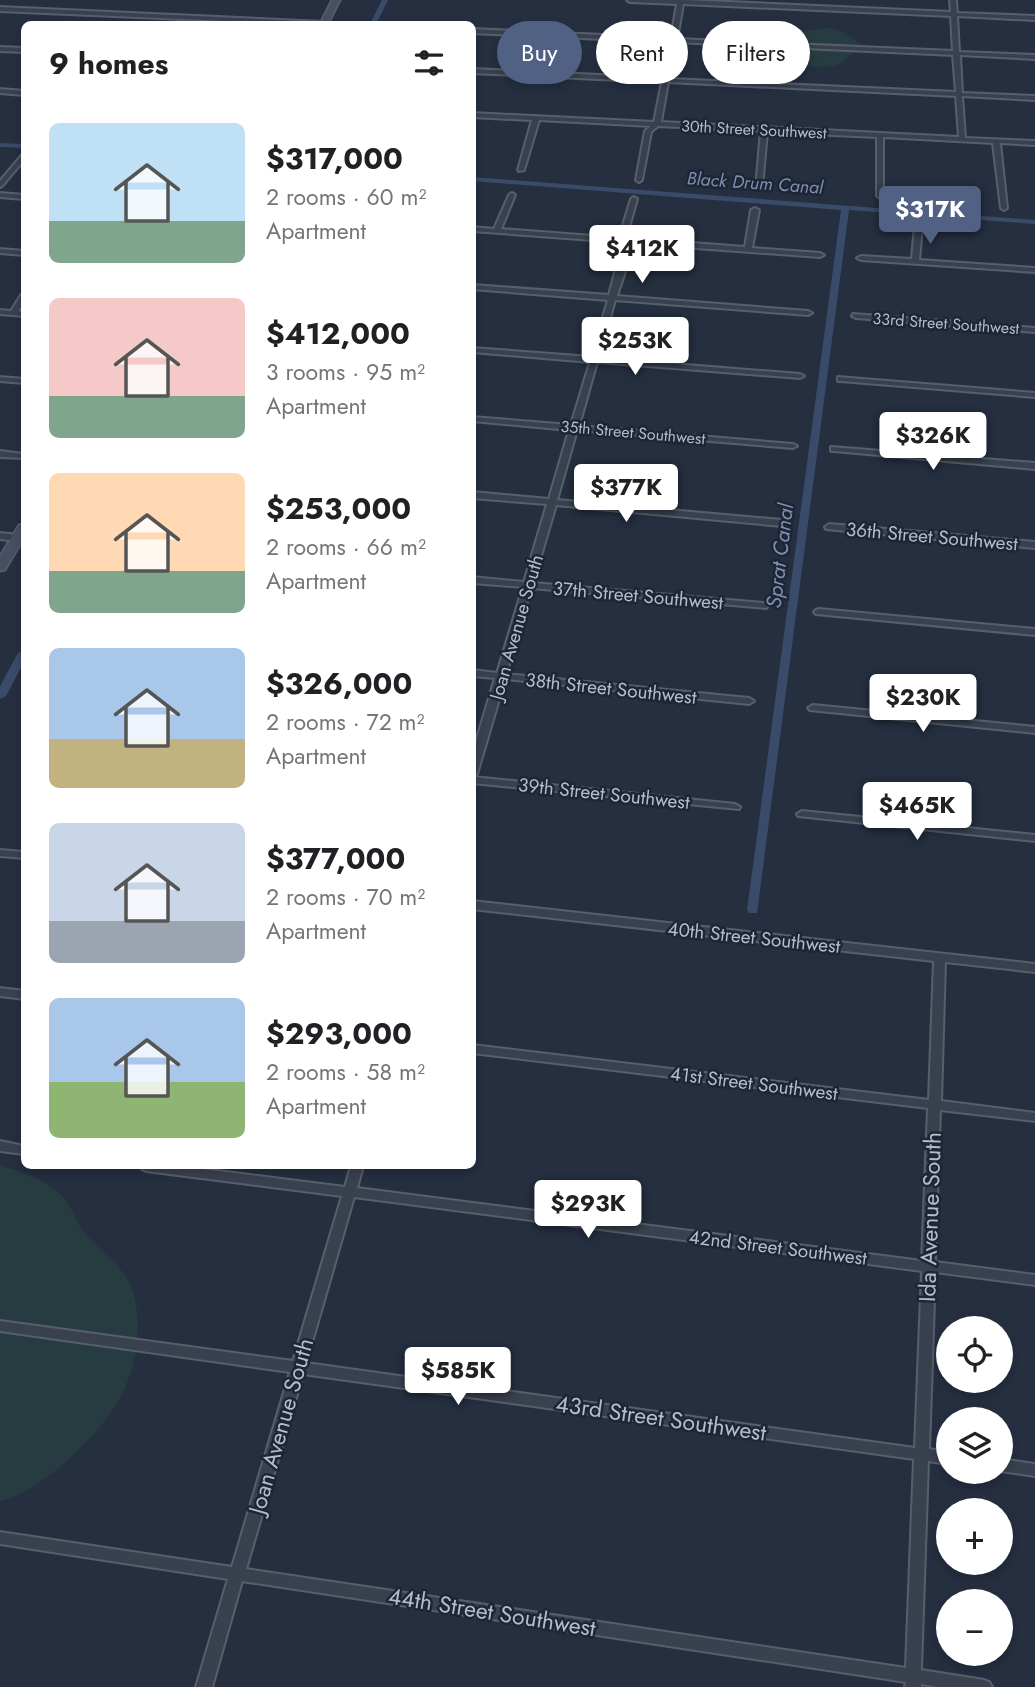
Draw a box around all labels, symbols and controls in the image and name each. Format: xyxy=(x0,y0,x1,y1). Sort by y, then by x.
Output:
chip: Buy xyxy=(497,21,582,84)
chip: Rent xyxy=(596,21,688,84)
chip: Filters xyxy=(702,21,810,84)
text: 9 homes xyxy=(49,42,168,85)
icon: filters xyxy=(410,44,448,82)
street label: 30th Street Southwest xyxy=(681,114,827,145)
text: $317,000 xyxy=(266,137,403,180)
icon: home xyxy=(105,151,189,235)
water label: Black Drum Canal xyxy=(686,165,825,201)
text: 2 rooms · 60 m² xyxy=(266,180,426,214)
pin: $317K xyxy=(881,187,979,246)
text: $317K xyxy=(895,192,965,226)
text: Apartment xyxy=(266,214,366,248)
pin: $412K xyxy=(593,226,691,285)
text: $412K xyxy=(605,231,679,265)
street label: 33rd Street Southwest xyxy=(872,307,1020,340)
text: $412,000 xyxy=(266,312,410,355)
pin: $253K xyxy=(586,318,684,377)
text: $253K xyxy=(598,323,672,357)
icon: home xyxy=(105,326,189,410)
text: 3 rooms · 95 m² xyxy=(266,355,425,389)
text: Apartment xyxy=(266,389,366,423)
pin: $326K xyxy=(884,412,982,472)
street label: 35th Street Southwest xyxy=(560,415,706,450)
text: $326K xyxy=(895,418,971,452)
pin: $377K xyxy=(577,464,675,524)
text: $377K xyxy=(590,470,662,504)
text: $253,000 xyxy=(266,487,411,530)
icon: home xyxy=(105,501,189,585)
water label: Sprat Canal xyxy=(759,501,801,610)
street label: 36th Street Southwest xyxy=(845,516,1019,557)
text: 2 rooms · 66 m² xyxy=(266,530,426,564)
street label: Joan Avenue South xyxy=(482,551,550,706)
text: Apartment xyxy=(266,564,366,598)
street label: 37th Street Southwest xyxy=(552,575,725,616)
text: $326,000 xyxy=(266,662,412,705)
street label: 38th Street Southwest xyxy=(524,666,698,711)
pin: $230K xyxy=(874,674,972,734)
icon: home xyxy=(105,676,189,760)
text: $230K xyxy=(886,680,960,714)
text: 2 rooms · 72 m² xyxy=(266,705,425,739)
text: Apartment xyxy=(266,739,366,773)
street label: 39th Street Southwest xyxy=(517,771,692,816)
pin: $465K xyxy=(868,782,966,842)
text: $465K xyxy=(879,788,955,822)
text: $377,000 xyxy=(266,837,405,880)
icon: home xyxy=(105,851,189,935)
text: 2 rooms · 70 m² xyxy=(266,880,425,914)
text: Apartment xyxy=(266,914,366,948)
street label: 40th Street Southwest xyxy=(666,915,842,960)
text: $293,000 xyxy=(266,1012,412,1055)
icon: home xyxy=(105,1026,189,1110)
text: 2 rooms · 58 m² xyxy=(266,1055,425,1089)
street label: 41st Street Southwest xyxy=(669,1060,840,1107)
text: Apartment xyxy=(266,1089,366,1123)
street label: Ida Avenue South xyxy=(910,1131,950,1303)
pin: $293K xyxy=(539,1180,637,1240)
text: $293K xyxy=(550,1186,626,1220)
street label: 42nd Street Southwest xyxy=(687,1223,869,1272)
map controls xyxy=(936,1316,1013,1666)
button: locate xyxy=(936,1316,1013,1393)
street label: Joan Avenue South xyxy=(239,1334,322,1521)
pin: $585K xyxy=(409,1348,507,1407)
text: $585K xyxy=(421,1353,495,1387)
street label: 43rd Street Southwest xyxy=(554,1386,769,1450)
button: layers xyxy=(936,1407,1013,1484)
button: + xyxy=(936,1498,1013,1575)
street label: 44th Street Southwest xyxy=(386,1579,599,1645)
button: − xyxy=(936,1589,1013,1666)

